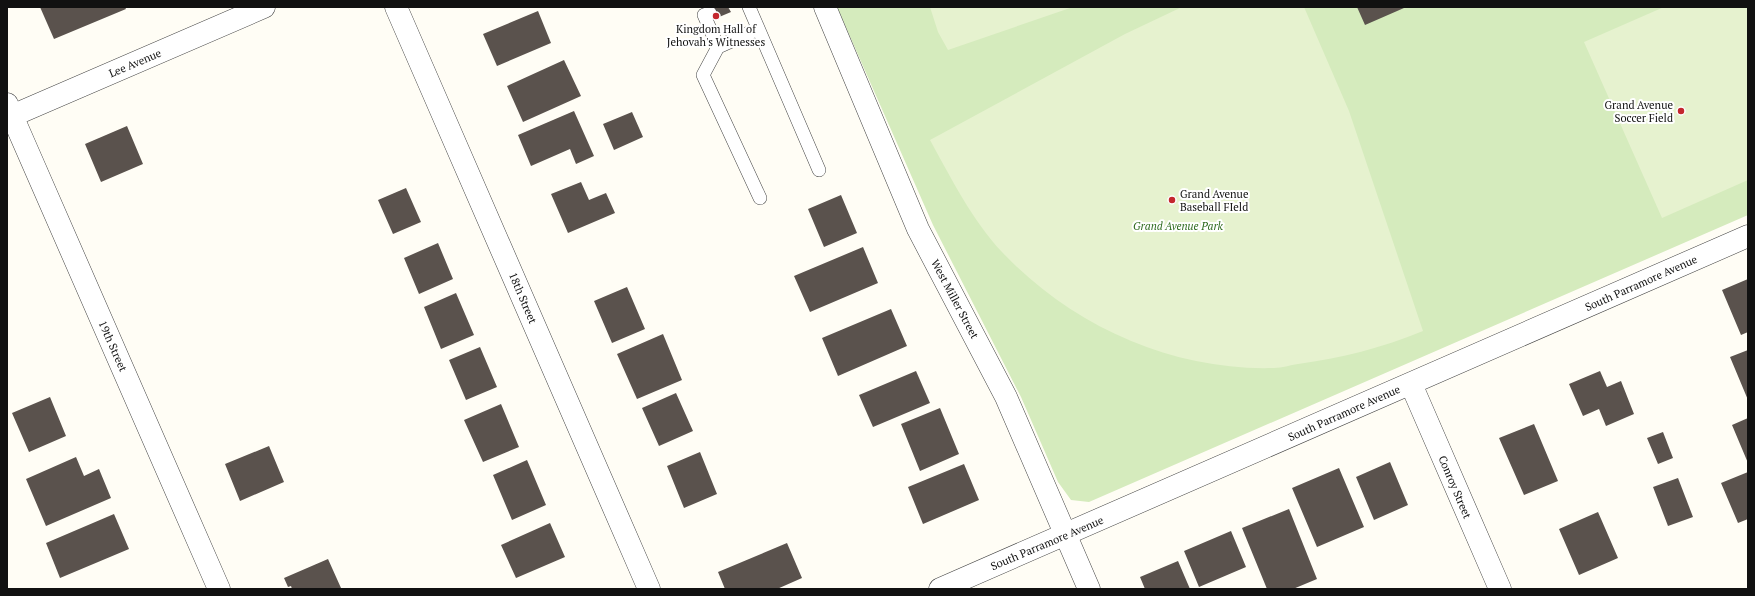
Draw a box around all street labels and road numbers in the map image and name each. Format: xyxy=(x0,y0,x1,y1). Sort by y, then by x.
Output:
street label: Lee Avenue xyxy=(107,46,164,80)
street label: South Parramore Avenue xyxy=(1583,252,1700,314)
street label: West Miller Street xyxy=(928,257,982,341)
street label: 18th Street xyxy=(506,270,540,326)
street label: 19th Street xyxy=(96,318,130,374)
street label: South Parramore Avenue xyxy=(1286,382,1403,444)
street label: Conroy Street xyxy=(1435,453,1475,521)
street label: South Parramore Avenue xyxy=(988,513,1106,573)

